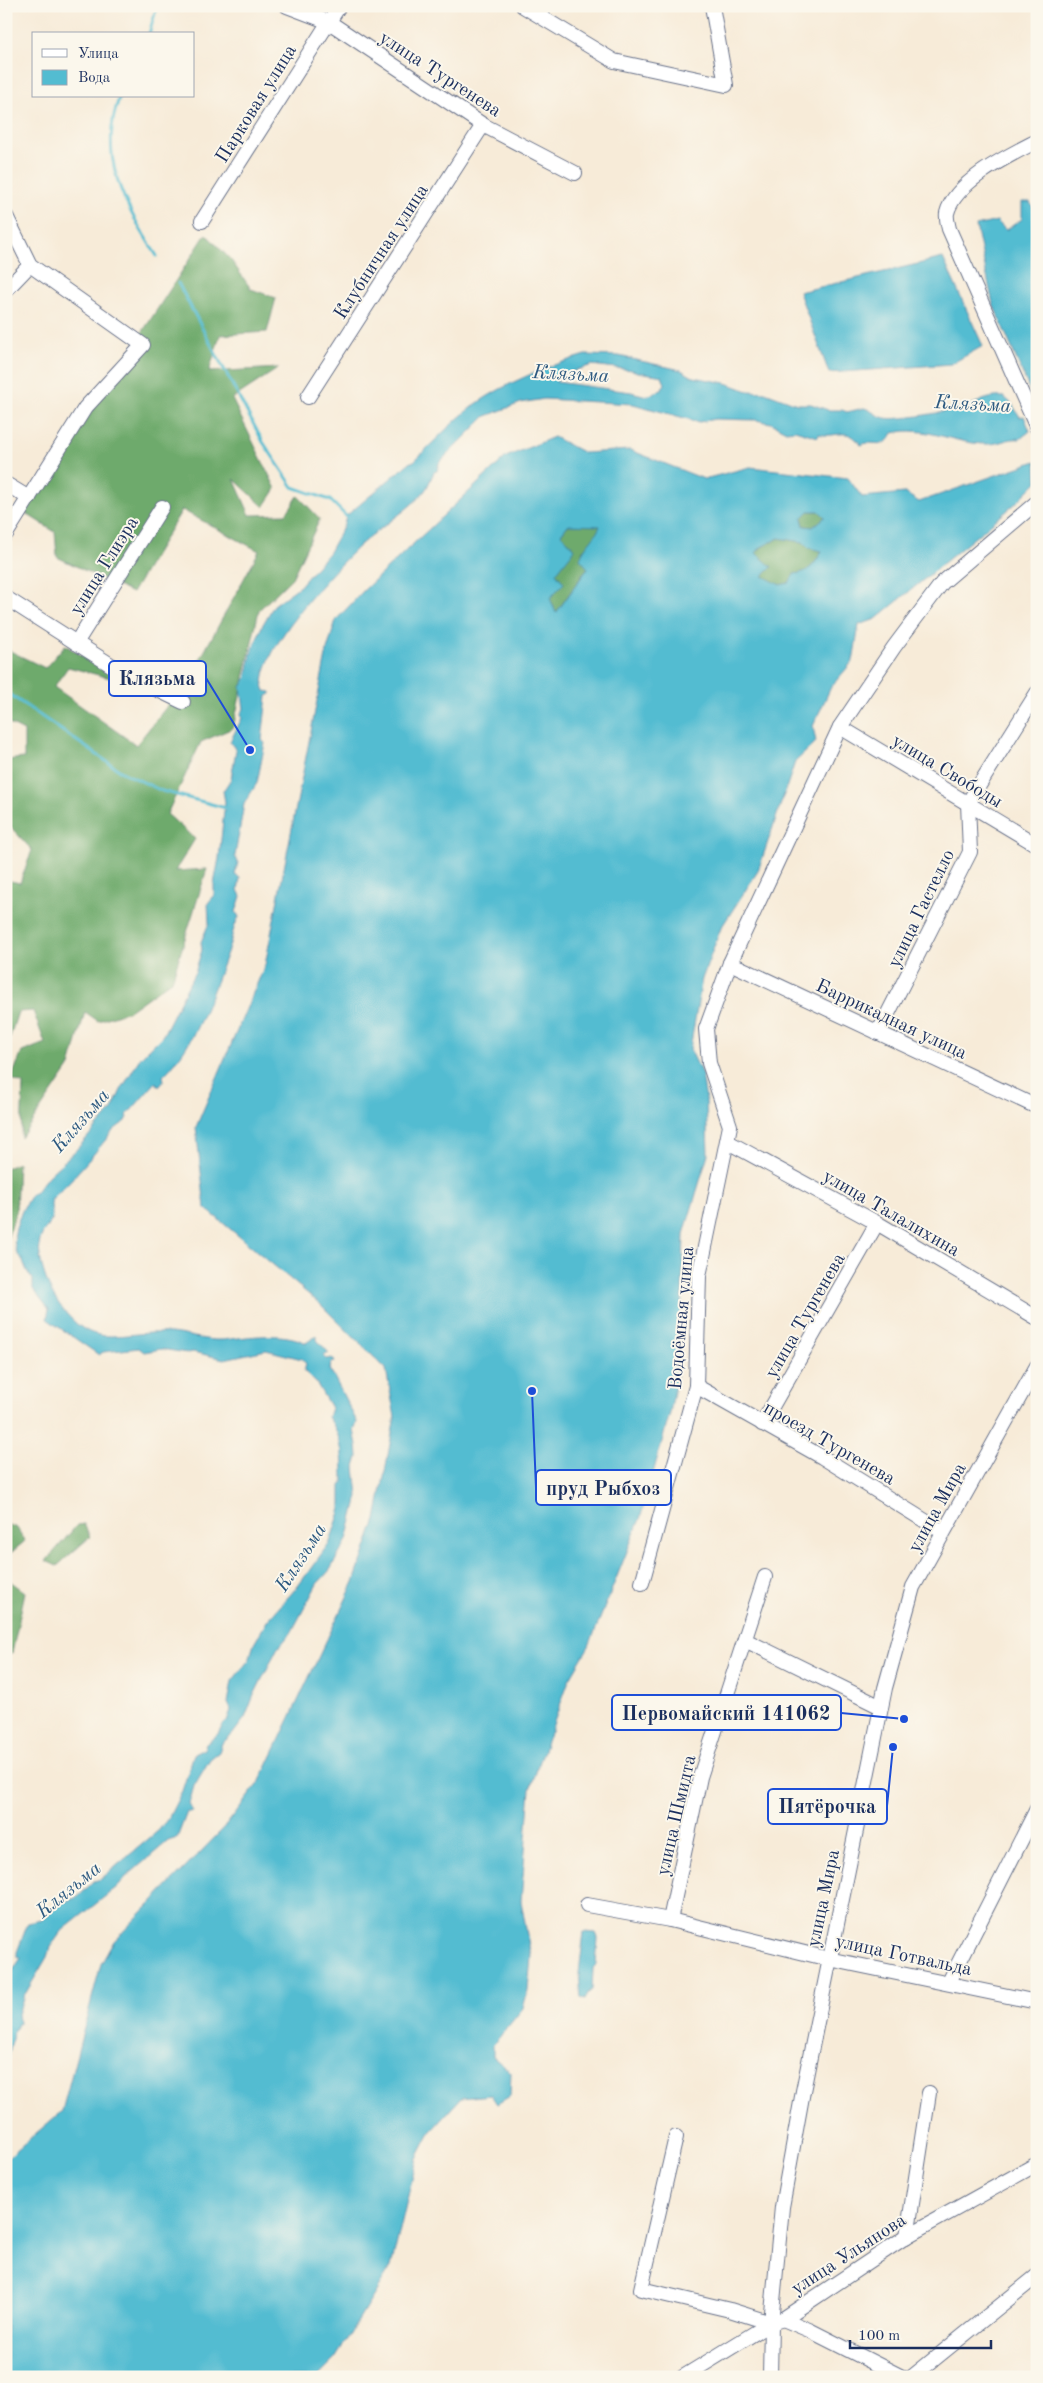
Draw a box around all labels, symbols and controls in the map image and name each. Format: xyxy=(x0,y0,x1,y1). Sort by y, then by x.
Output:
street label: улица Тургенева xyxy=(375,29,504,122)
legend xyxy=(32,32,195,98)
street label: Парковая улица xyxy=(213,41,301,167)
text: Улица xyxy=(78,47,119,62)
text: Вода xyxy=(78,71,111,86)
street label: Клубничная улица xyxy=(331,181,433,323)
water label: Клязьма xyxy=(531,363,610,387)
water label: Клязьма xyxy=(933,393,1012,417)
street label: улица Глиэра xyxy=(67,513,143,619)
callout: Клязьма xyxy=(109,661,206,696)
text: Клязьма xyxy=(118,670,196,690)
street label: улица Свободы xyxy=(888,732,1005,813)
street label: улица Гастелло xyxy=(885,847,959,971)
street label: Баррикадная улица xyxy=(812,977,970,1064)
water label: Клязьма xyxy=(48,1086,114,1158)
street label: улица Талалихина xyxy=(819,1167,963,1261)
street label: Водоёмная улица xyxy=(667,1245,698,1391)
street label: улица Тургенева xyxy=(763,1250,850,1382)
street label: проезд Тургенева xyxy=(760,1399,898,1490)
street label: улица Мира xyxy=(906,1460,971,1556)
callout: пруд Рыбхоз xyxy=(536,1470,671,1505)
text: пруд Рыбхоз xyxy=(546,1480,660,1500)
water label: Клязьма xyxy=(272,1520,331,1597)
callout: Первомайский 141062 xyxy=(612,1695,841,1730)
text: Первомайский 141062 xyxy=(621,1705,831,1725)
street label: улица Шмидта xyxy=(654,1753,701,1878)
callout: Пятёрочка xyxy=(768,1789,887,1824)
text: Пятёрочка xyxy=(778,1798,876,1818)
street label: улица Мира xyxy=(805,1847,844,1949)
water label: Клязьма xyxy=(32,1858,106,1923)
street label: улица Готвальда xyxy=(834,1933,974,1980)
street label: улица Ульянова xyxy=(789,2211,911,2299)
scale bar xyxy=(850,2318,992,2350)
text: 100 m xyxy=(858,2329,900,2344)

